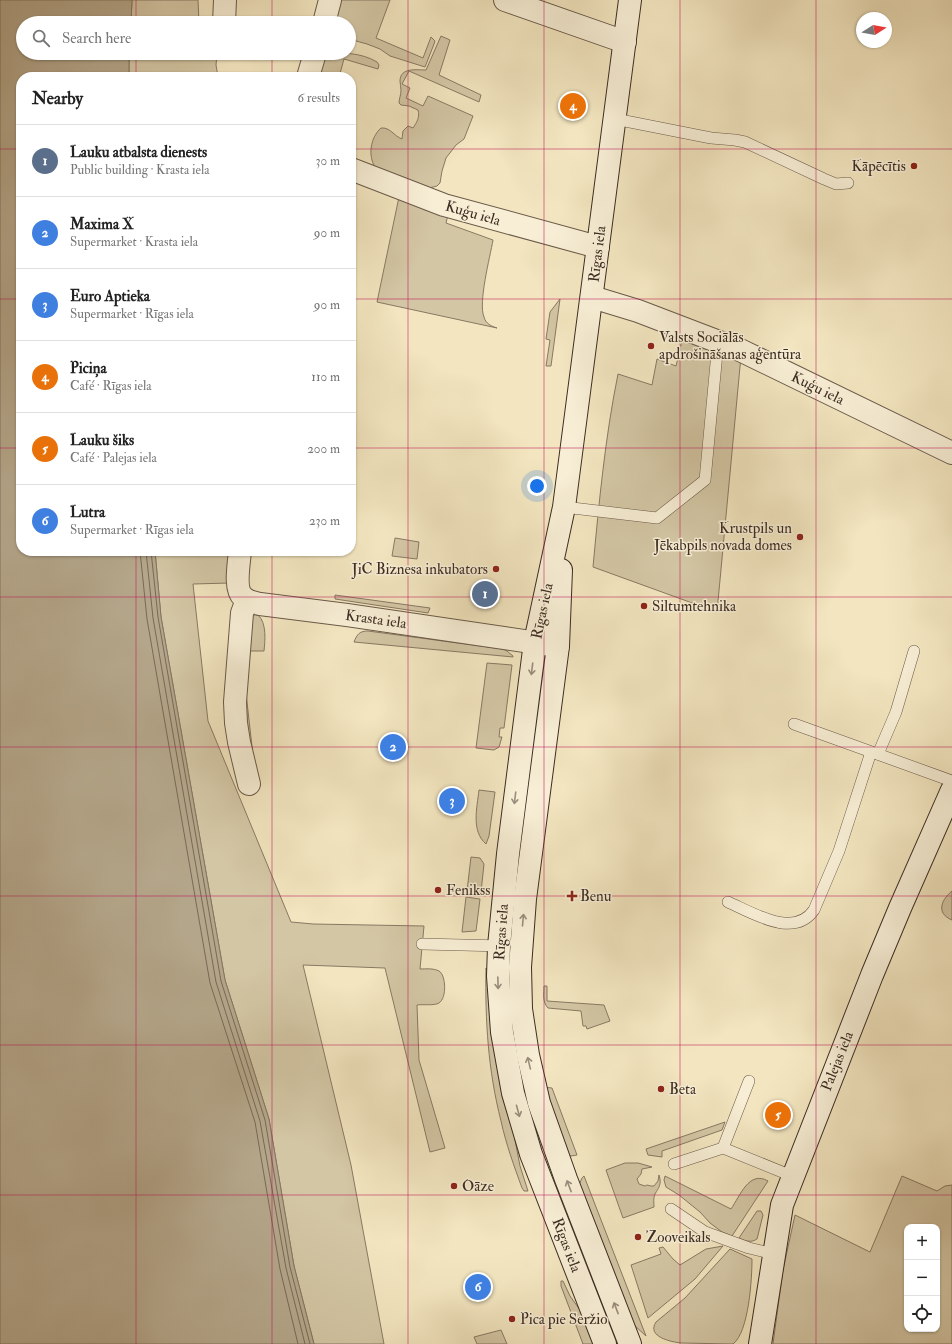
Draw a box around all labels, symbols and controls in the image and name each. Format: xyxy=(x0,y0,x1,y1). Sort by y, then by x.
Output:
north arrow xyxy=(856,12,892,48)
search box xyxy=(16,16,356,60)
icon: search xyxy=(30,27,52,49)
text: Search here xyxy=(62,29,131,48)
text: Nearby xyxy=(32,88,83,109)
text: 6 results xyxy=(297,90,340,106)
pin: 4 xyxy=(560,91,586,121)
text: Lauku atbalsta dienests xyxy=(70,143,207,162)
text: 1 xyxy=(43,153,47,169)
text: 30 m xyxy=(316,153,340,169)
place label: Kāpēcītis xyxy=(852,157,906,177)
marker: Kāpēcītis xyxy=(909,161,919,171)
text: Public building · Krasta iela xyxy=(70,162,210,178)
street label: Kuģu iela xyxy=(443,197,503,231)
text: Maxima X xyxy=(70,215,134,234)
street label: Rīgas iela xyxy=(585,224,610,283)
text: 2 xyxy=(42,225,48,241)
text: 90 m xyxy=(314,225,340,241)
text: Supermarket · Krasta iela xyxy=(70,234,198,250)
text: Euro Aptieka xyxy=(70,287,150,306)
text: 3 xyxy=(43,297,48,313)
text: 90 m xyxy=(314,297,340,313)
text: Supermarket · Rīgas iela xyxy=(70,306,194,322)
place label: Valsts Sociālās apdrošināšanas aģentūra xyxy=(659,328,802,365)
marker: Valsts Sociālās apdrošināšanas aģentūra xyxy=(646,341,656,351)
text: Piciņa xyxy=(70,359,107,378)
street label: Kuģu iela xyxy=(788,367,848,410)
text: 4 xyxy=(41,369,49,385)
text: 110 m xyxy=(311,369,340,385)
text: Café · Rīgas iela xyxy=(70,378,152,394)
text: Lauku šiks xyxy=(70,431,134,450)
text: 5 xyxy=(42,441,48,457)
text: 200 m xyxy=(307,441,340,457)
text: Café · Palejas iela xyxy=(70,450,157,466)
your location xyxy=(527,476,547,496)
text: Lutra xyxy=(70,503,105,522)
text: 6 xyxy=(42,513,48,529)
text: 230 m xyxy=(309,513,340,529)
place label: Krustpils un Jēkabpils novada domes xyxy=(653,519,792,556)
text: Supermarket · Rīgas iela xyxy=(70,522,194,538)
marker: Krustpils un Jēkabpils novada domes xyxy=(795,532,805,542)
place label: JiC Biznesa inkubators xyxy=(351,560,488,580)
marker: JiC Biznesa inkubators xyxy=(491,564,501,574)
pin: 1 xyxy=(472,579,498,609)
street label: Rīgas iela xyxy=(527,581,558,641)
place label: Siltumtehnika xyxy=(652,597,737,616)
marker: Siltumtehnika xyxy=(639,601,649,611)
street label: Krasta iela xyxy=(344,606,409,633)
one-way arrow xyxy=(528,662,536,675)
pin: 2 xyxy=(380,732,406,762)
pin: 3 xyxy=(439,786,465,816)
one-way arrow xyxy=(511,791,519,804)
place label: Fenikss xyxy=(446,881,490,900)
marker: Fenikss xyxy=(433,885,443,895)
place label: Benu xyxy=(580,887,612,906)
marker: Benu xyxy=(567,891,577,901)
street label: Rīgas iela xyxy=(490,902,513,961)
one-way arrow xyxy=(520,914,527,927)
one-way arrow xyxy=(495,976,502,989)
street label: Palejas iela xyxy=(817,1028,858,1094)
one-way arrow xyxy=(525,1057,533,1070)
place label: Beta xyxy=(669,1080,697,1099)
marker: Beta xyxy=(656,1084,666,1094)
pin: 5 xyxy=(765,1100,791,1130)
one-way arrow xyxy=(515,1104,522,1117)
place label: Oāze xyxy=(462,1177,494,1196)
marker: Oāze xyxy=(449,1181,459,1191)
one-way arrow xyxy=(565,1181,573,1193)
street label: Rīgas iela xyxy=(547,1215,586,1276)
map controls xyxy=(904,1224,940,1332)
button: + xyxy=(904,1224,940,1260)
place label: Zooveikals xyxy=(646,1228,710,1247)
marker: Zooveikals xyxy=(633,1232,643,1242)
button: − xyxy=(904,1260,940,1296)
pin: 6 xyxy=(465,1272,491,1302)
button: locate xyxy=(904,1296,940,1332)
one-way arrow xyxy=(611,1302,619,1314)
place label: Pica pie Seržio xyxy=(520,1310,607,1330)
marker: Pica pie Seržio xyxy=(507,1314,517,1324)

